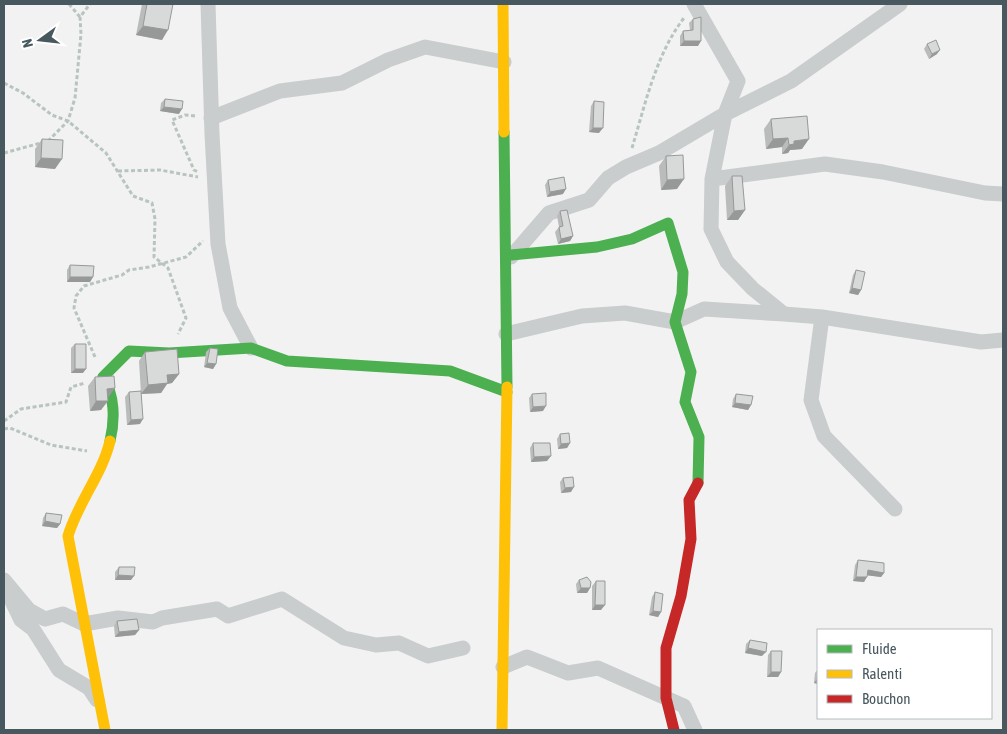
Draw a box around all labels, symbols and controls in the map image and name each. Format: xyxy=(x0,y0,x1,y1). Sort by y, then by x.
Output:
north arrow xyxy=(15,15,65,65)
text: N xyxy=(19,37,36,49)
legend xyxy=(817,629,992,719)
text: Fluide xyxy=(862,640,897,657)
text: Ralenti xyxy=(862,665,902,682)
text: Bouchon xyxy=(862,690,911,707)

